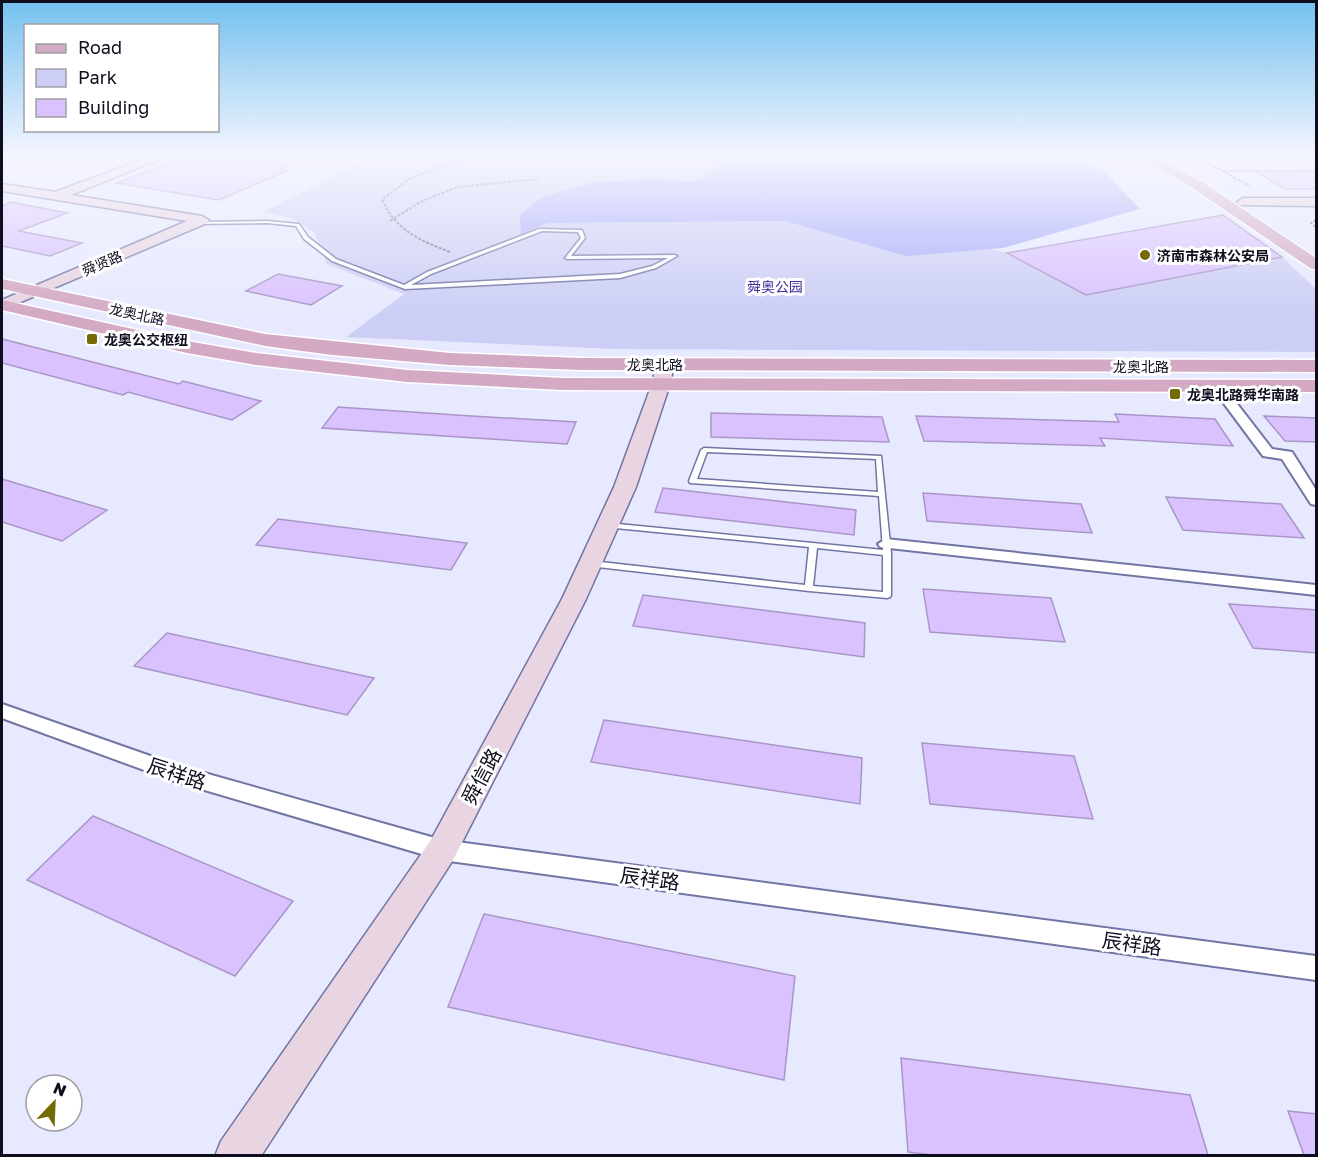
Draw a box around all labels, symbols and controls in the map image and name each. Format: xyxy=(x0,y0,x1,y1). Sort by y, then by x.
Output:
legend xyxy=(24,24,219,132)
text: Road xyxy=(78,36,122,58)
text: Park xyxy=(78,66,117,88)
text: Building xyxy=(78,96,149,118)
street label: 舜贤路 xyxy=(79,247,125,279)
place label: 济南市森林公安局 xyxy=(1157,247,1269,264)
marker: 济南市森林公安局 xyxy=(1138,248,1152,262)
park label: 舜奥公园 xyxy=(747,278,803,295)
street label: 龙奥北路 xyxy=(108,300,166,328)
place label: 龙奥公交枢纽 xyxy=(104,331,188,348)
marker: 龙奥公交枢纽 xyxy=(85,332,99,346)
street label: 龙奥北路 xyxy=(627,356,683,373)
street label: 龙奥北路 xyxy=(1113,358,1169,375)
place label: 龙奥北路舜华南路 xyxy=(1187,386,1299,403)
marker: 龙奥北路舜华南路 xyxy=(1168,387,1182,401)
street label: 舜信路 xyxy=(456,744,506,808)
street label: 辰祥路 xyxy=(145,752,209,794)
street label: 辰祥路 xyxy=(619,862,681,894)
street label: 辰祥路 xyxy=(1101,927,1163,959)
north arrow xyxy=(24,1073,84,1133)
text: N xyxy=(50,1078,69,1101)

